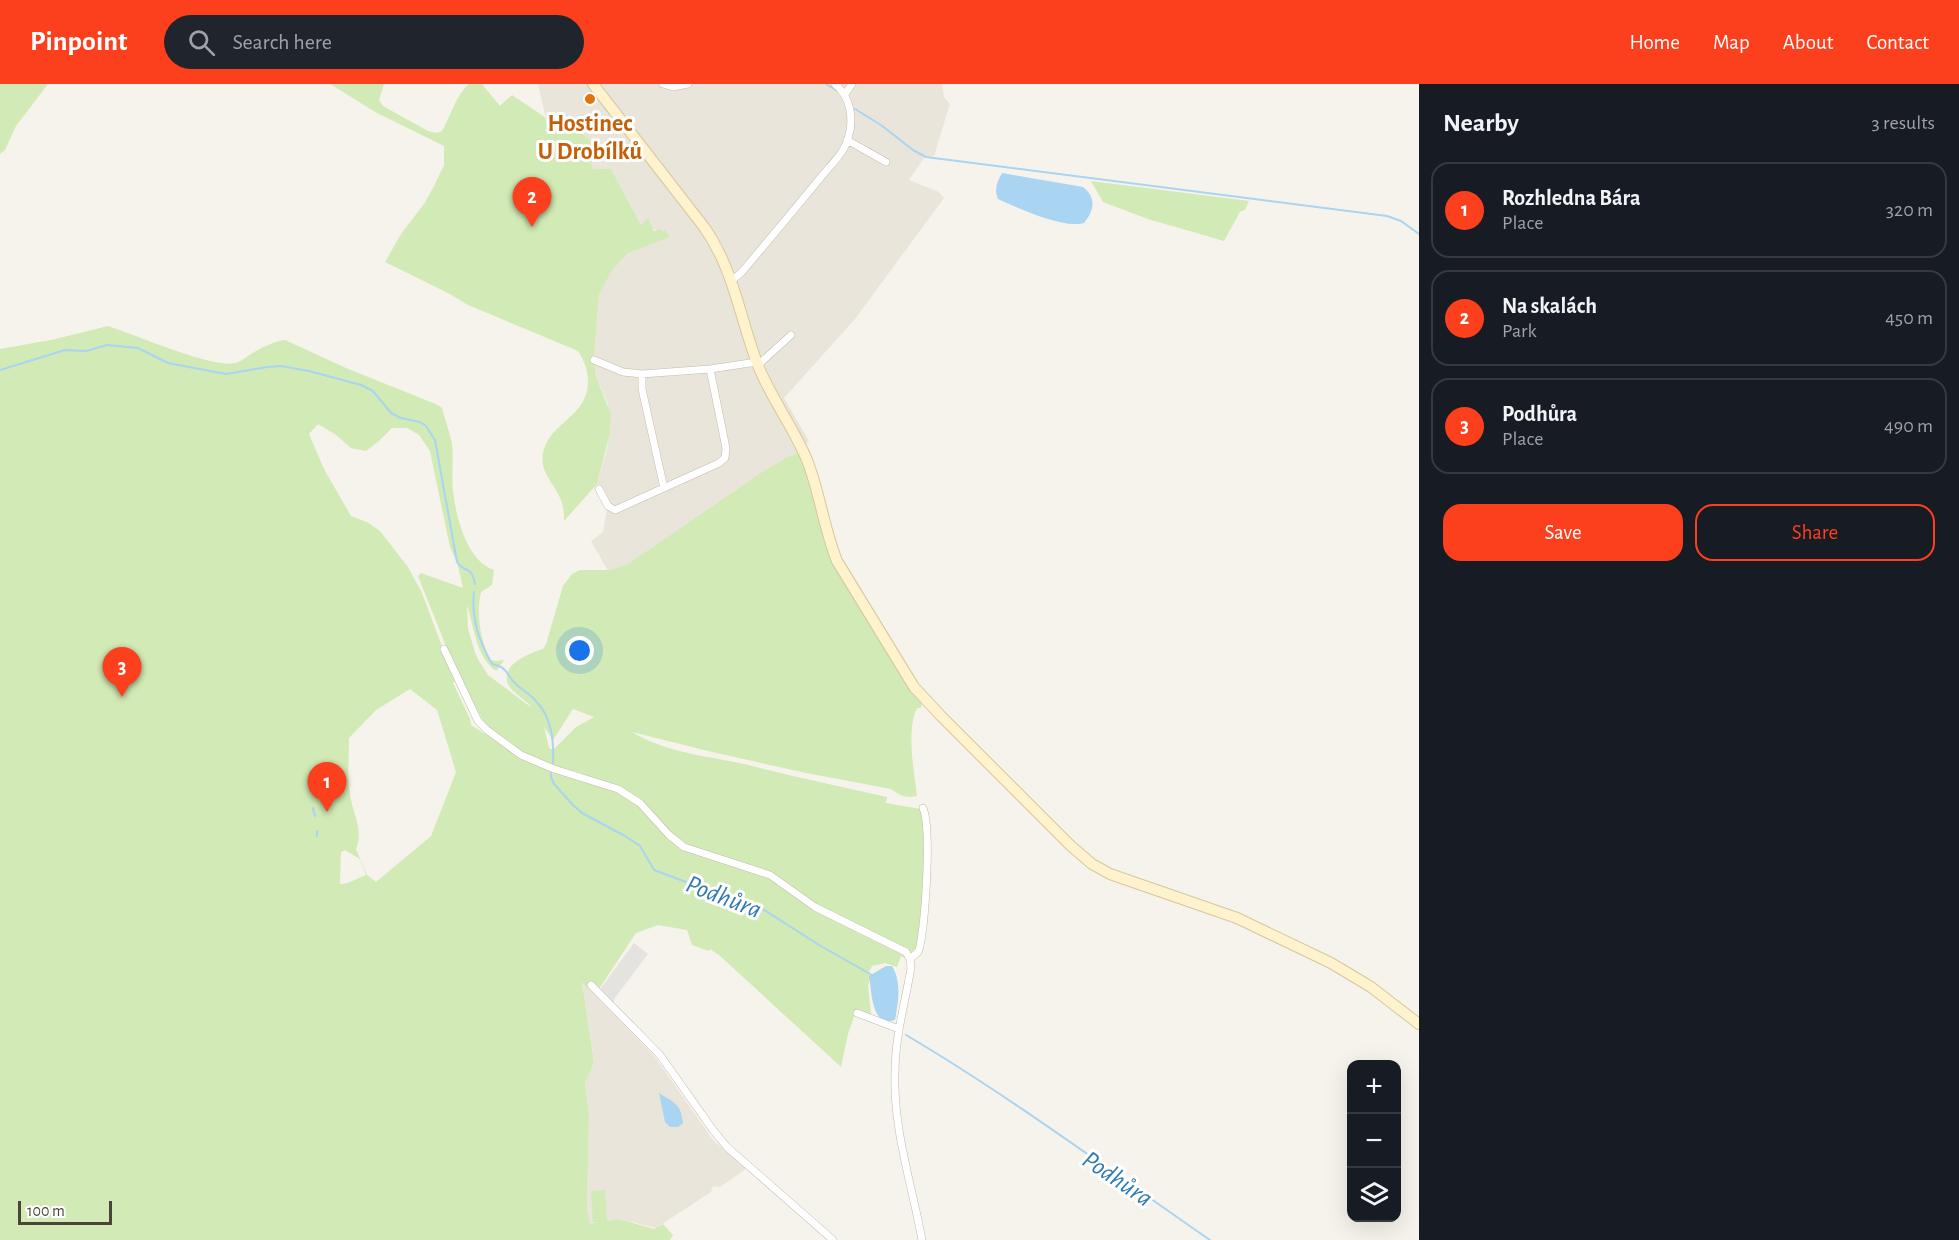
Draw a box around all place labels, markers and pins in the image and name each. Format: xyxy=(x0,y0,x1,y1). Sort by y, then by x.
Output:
marker: Hostinec U Drobílků xyxy=(583,92,597,106)
place label: Hostinec U Drobílků xyxy=(538,112,643,164)
pin: 2 xyxy=(512,178,552,227)
pin: 3 xyxy=(102,648,142,697)
pin: 1 xyxy=(308,762,346,812)

